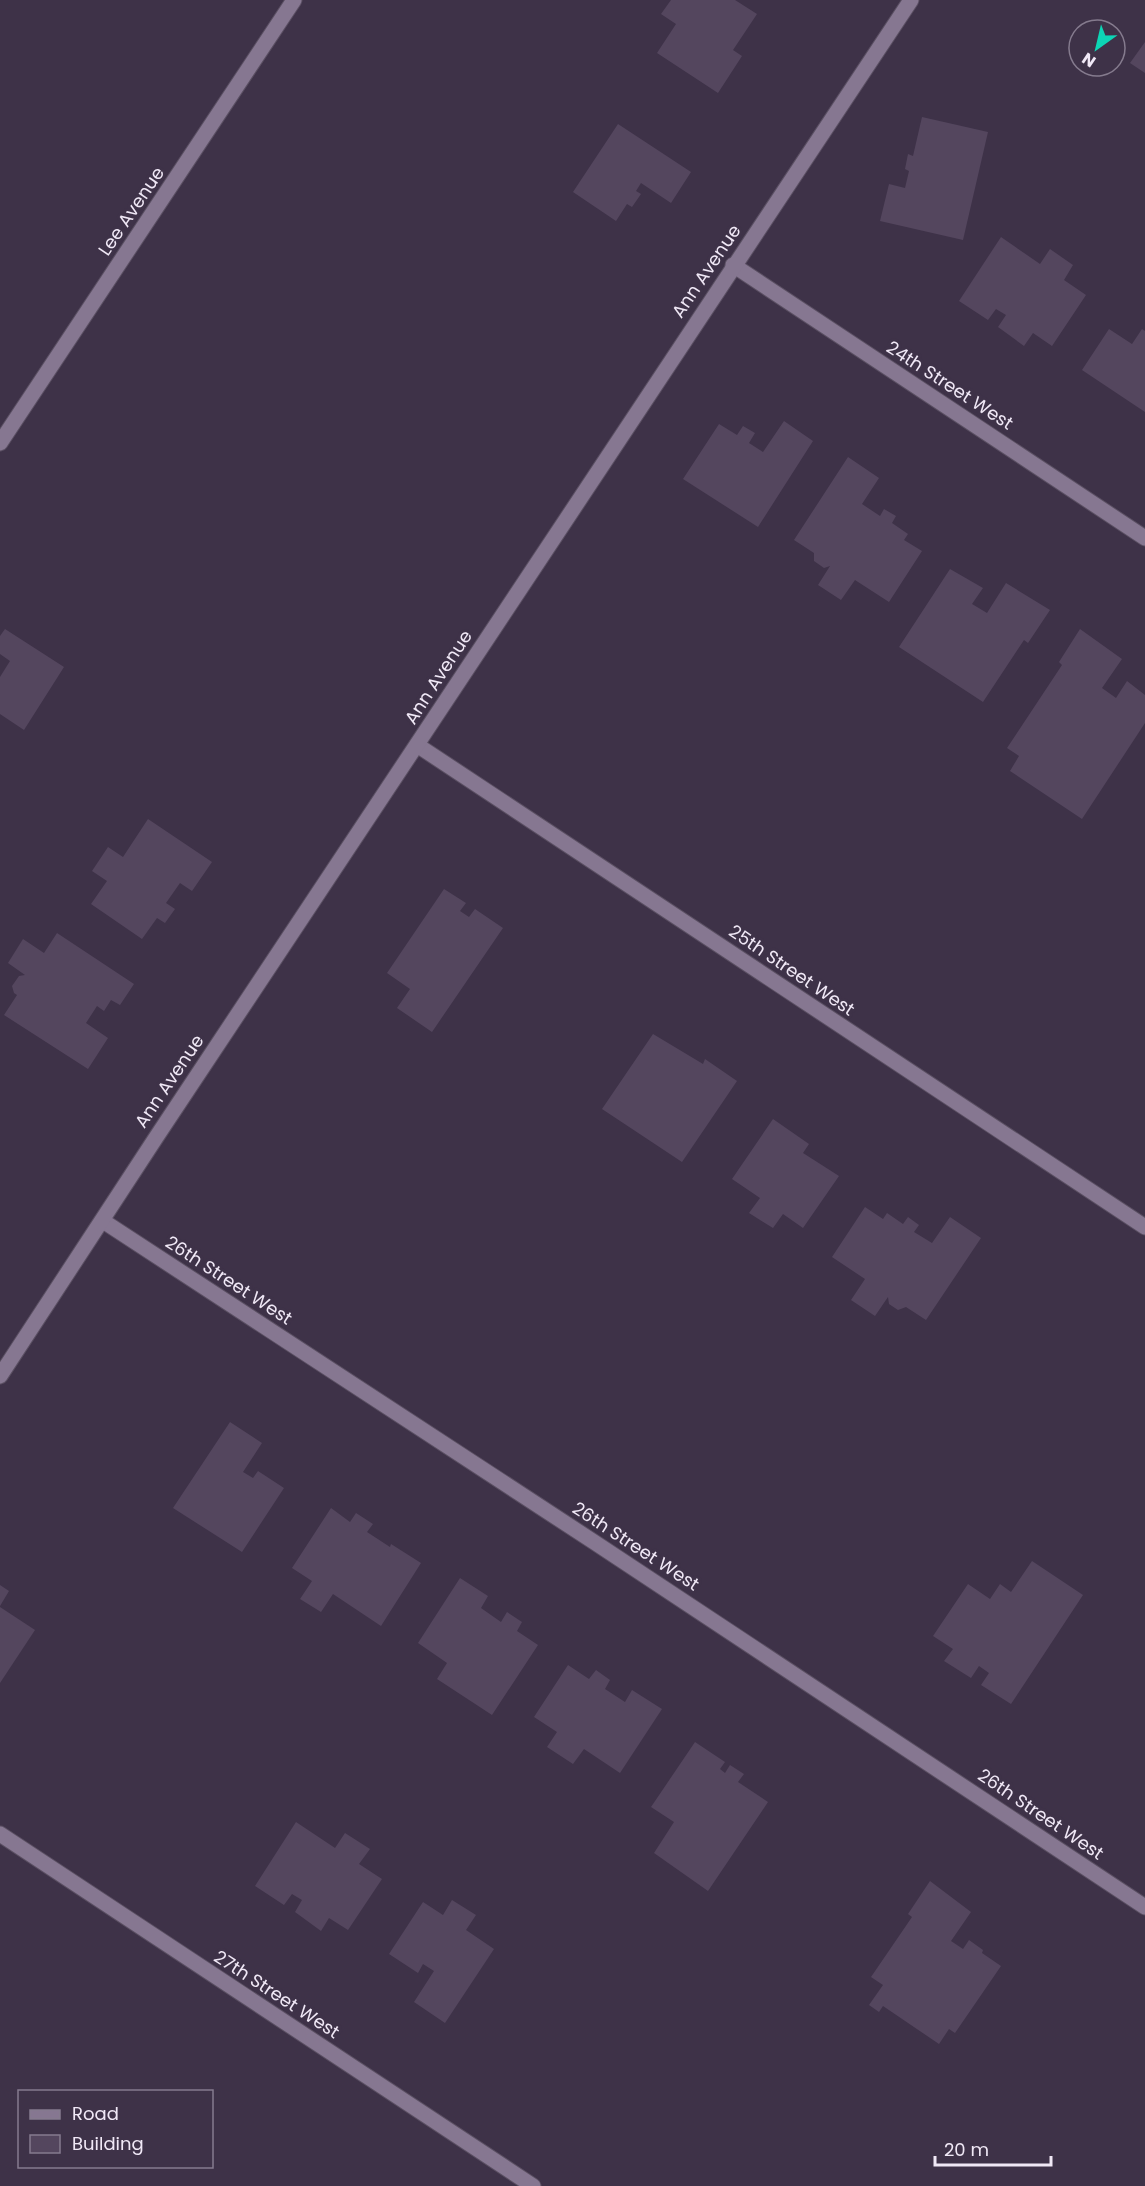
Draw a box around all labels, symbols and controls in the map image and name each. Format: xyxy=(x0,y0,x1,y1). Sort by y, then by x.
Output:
north arrow xyxy=(1067,18,1127,78)
text: N xyxy=(1077,47,1100,73)
street label: Lee Avenue xyxy=(92,162,170,260)
street label: Ann Avenue xyxy=(666,219,746,323)
street label: 24th Street West xyxy=(882,335,1018,435)
street label: Ann Avenue xyxy=(398,625,478,729)
street label: 25th Street West xyxy=(724,919,860,1021)
street label: Ann Avenue xyxy=(129,1029,209,1133)
street label: 26th Street West xyxy=(161,1230,297,1330)
street label: 26th Street West xyxy=(568,1496,704,1596)
street label: 26th Street West xyxy=(973,1763,1109,1865)
street label: 27th Street West xyxy=(209,1944,345,2044)
legend xyxy=(18,2090,213,2168)
text: Road xyxy=(72,2101,119,2126)
scale bar xyxy=(935,2129,1050,2167)
text: Building xyxy=(72,2131,144,2156)
text: 20 m xyxy=(944,2137,989,2162)

